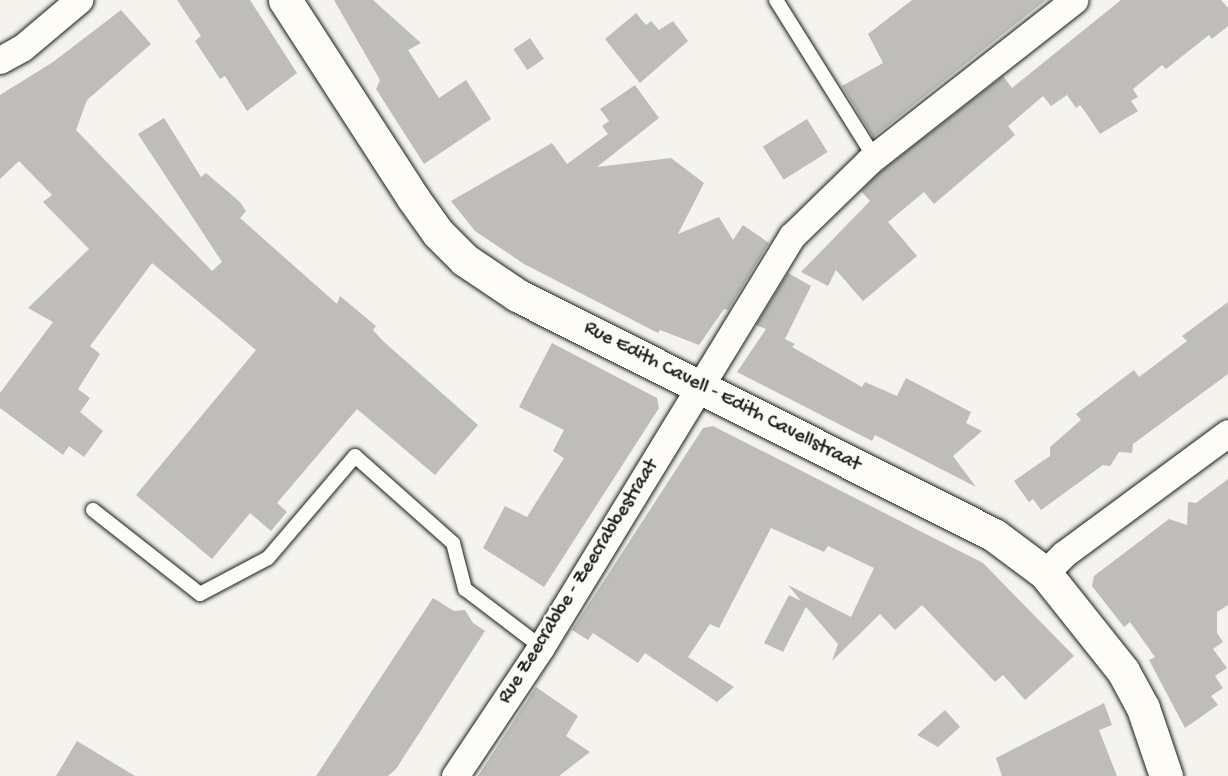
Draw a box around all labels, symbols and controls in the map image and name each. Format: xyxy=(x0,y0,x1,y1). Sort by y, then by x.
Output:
street label: Rue Edith Cavell - Edith Cavellstraat xyxy=(579,316,865,478)
street label: Rue Zeecrabbe - Zeecrabbestraat xyxy=(494,455,664,709)

